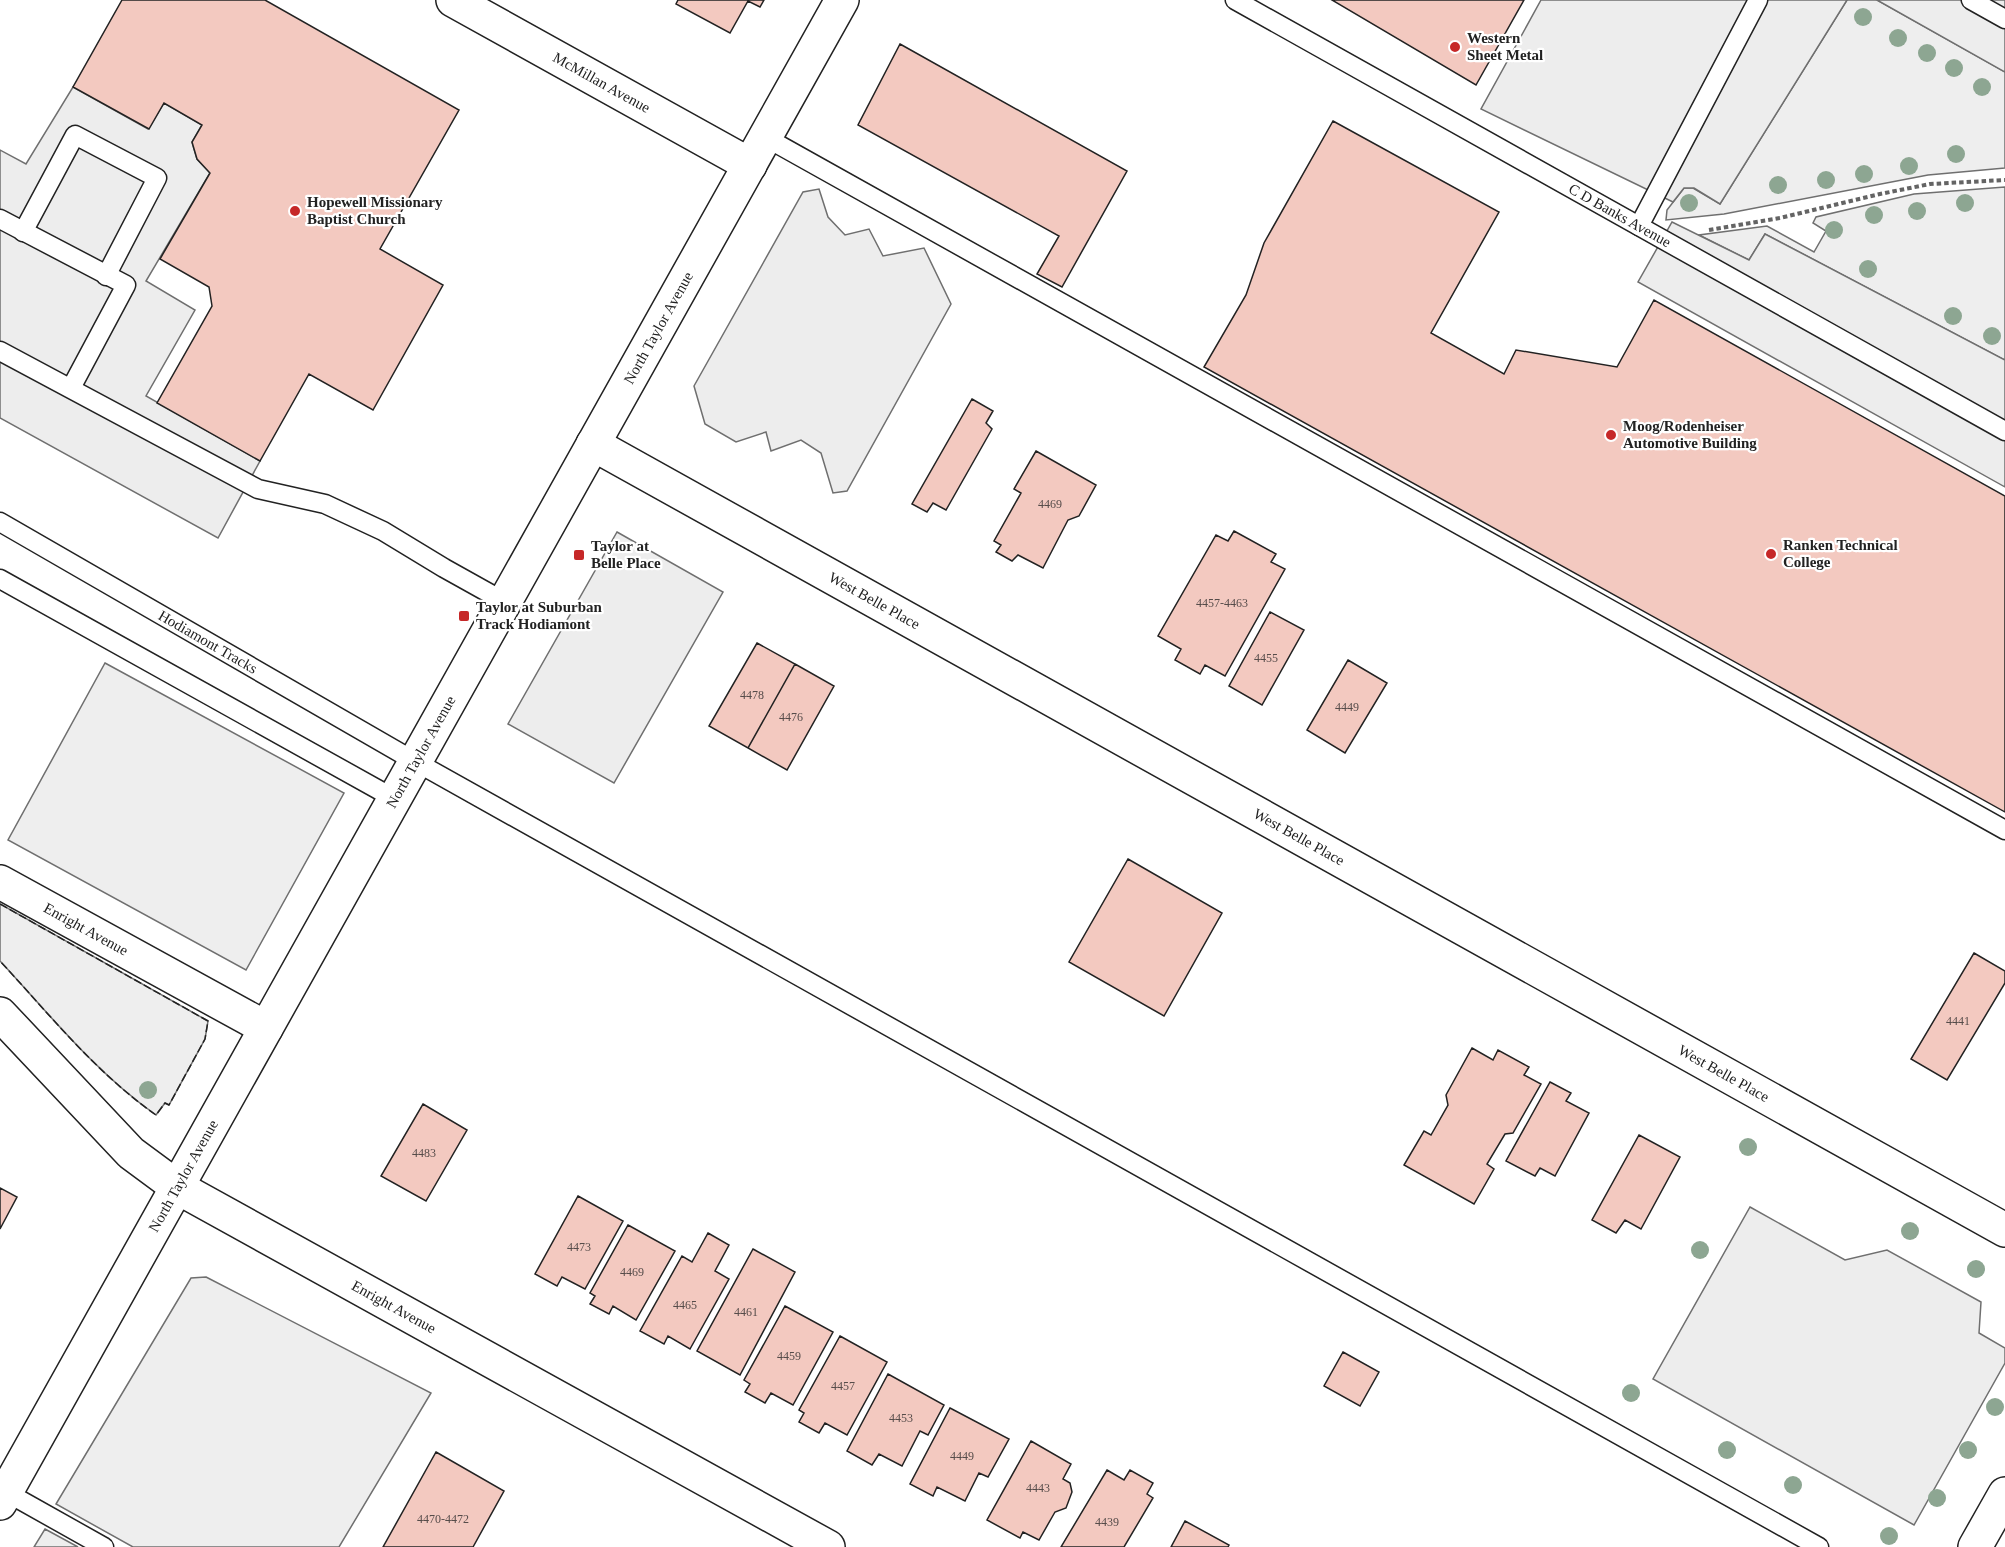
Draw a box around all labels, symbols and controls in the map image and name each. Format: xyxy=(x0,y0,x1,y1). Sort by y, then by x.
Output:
place label: Western Sheet Metal xyxy=(1467,30,1543,63)
marker: Western Sheet Metal xyxy=(1448,40,1462,54)
street label: McMillan Avenue xyxy=(550,49,653,116)
street label: C D Banks Avenue xyxy=(1566,180,1674,250)
place label: Hopewell Missionary Baptist Church xyxy=(307,194,443,227)
marker: Hopewell Missionary Baptist Church xyxy=(288,204,302,218)
street label: North Taylor Avenue xyxy=(621,269,696,387)
place label: Moog/Rodenheiser Automotive Building xyxy=(1623,418,1757,451)
marker: Moog/Rodenheiser Automotive Building xyxy=(1604,428,1618,442)
house number: 4469 xyxy=(1038,497,1062,511)
place label: Ranken Technical College xyxy=(1783,537,1898,570)
place label: Taylor at Belle Place xyxy=(591,538,661,571)
marker: Ranken Technical College xyxy=(1764,547,1778,561)
marker: Taylor at Belle Place xyxy=(572,548,586,562)
street label: West Belle Place xyxy=(826,569,923,632)
house number: 4457-4463 xyxy=(1196,596,1248,610)
place label: Taylor at Suburban Track Hodiamont xyxy=(476,599,603,632)
street label: Hodiamont Tracks xyxy=(156,607,260,677)
marker: Taylor at Suburban Track Hodiamont xyxy=(457,609,471,623)
house number: 4455 xyxy=(1254,651,1278,665)
house number: 4478 xyxy=(740,688,764,702)
street label: North Taylor Avenue xyxy=(383,693,459,811)
house number: 4449 xyxy=(1335,700,1359,714)
house number: 4476 xyxy=(779,710,803,724)
street label: West Belle Place xyxy=(1251,805,1347,869)
street label: Enright Avenue xyxy=(41,900,131,959)
house number: 4441 xyxy=(1946,1014,1970,1028)
street label: West Belle Place xyxy=(1675,1042,1772,1105)
street label: North Taylor Avenue xyxy=(146,1117,221,1235)
house number: 4483 xyxy=(412,1146,436,1160)
house number: 4473 xyxy=(567,1240,591,1254)
house number: 4469 xyxy=(620,1265,644,1279)
street label: Enright Avenue xyxy=(349,1277,439,1337)
house number: 4465 xyxy=(673,1298,697,1312)
house number: 4461 xyxy=(734,1305,758,1319)
house number: 4459 xyxy=(777,1349,801,1363)
house number: 4457 xyxy=(831,1379,855,1393)
house number: 4453 xyxy=(889,1411,913,1425)
house number: 4449 xyxy=(950,1449,974,1463)
house number: 4443 xyxy=(1026,1481,1050,1495)
house number: 4470-4472 xyxy=(417,1512,469,1526)
house number: 4439 xyxy=(1095,1515,1119,1529)

